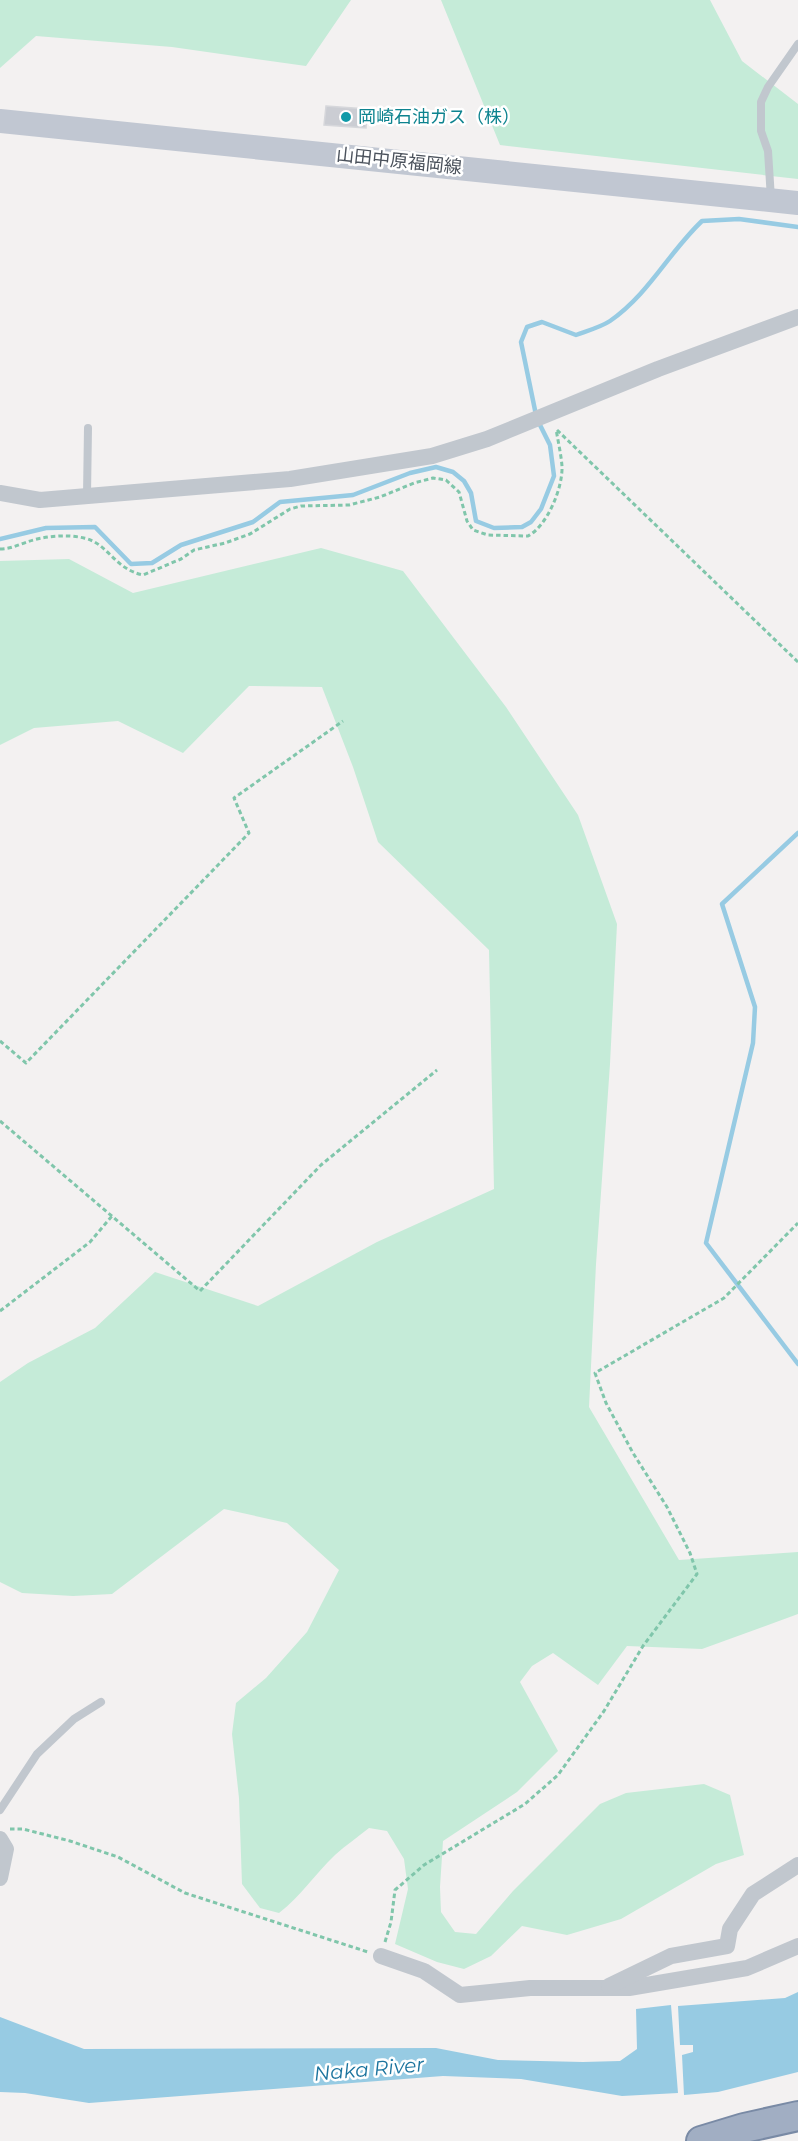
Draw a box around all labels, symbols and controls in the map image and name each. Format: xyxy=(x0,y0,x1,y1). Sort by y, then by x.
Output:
place label: 岡崎石油ガス（株） xyxy=(358,106,520,128)
marker: 岡崎石油ガス（株） xyxy=(339,110,353,124)
street label: 山田中原福岡線 xyxy=(335,143,463,179)
water label: Naka River xyxy=(313,2052,426,2086)

